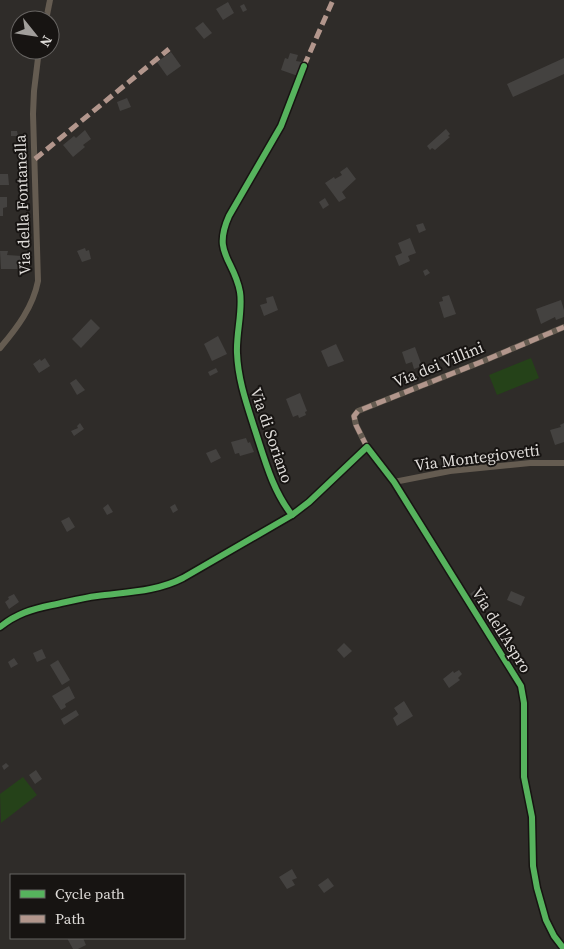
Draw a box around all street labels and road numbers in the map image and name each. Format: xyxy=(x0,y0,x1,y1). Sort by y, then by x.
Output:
street label: Via della Fontanella xyxy=(9,133,35,276)
street label: Via dei Villini xyxy=(389,336,487,392)
street label: Via di Soriano xyxy=(245,384,299,486)
street label: Via Montegiovetti xyxy=(413,438,541,476)
street label: Via dell'Aspro xyxy=(467,583,537,677)

